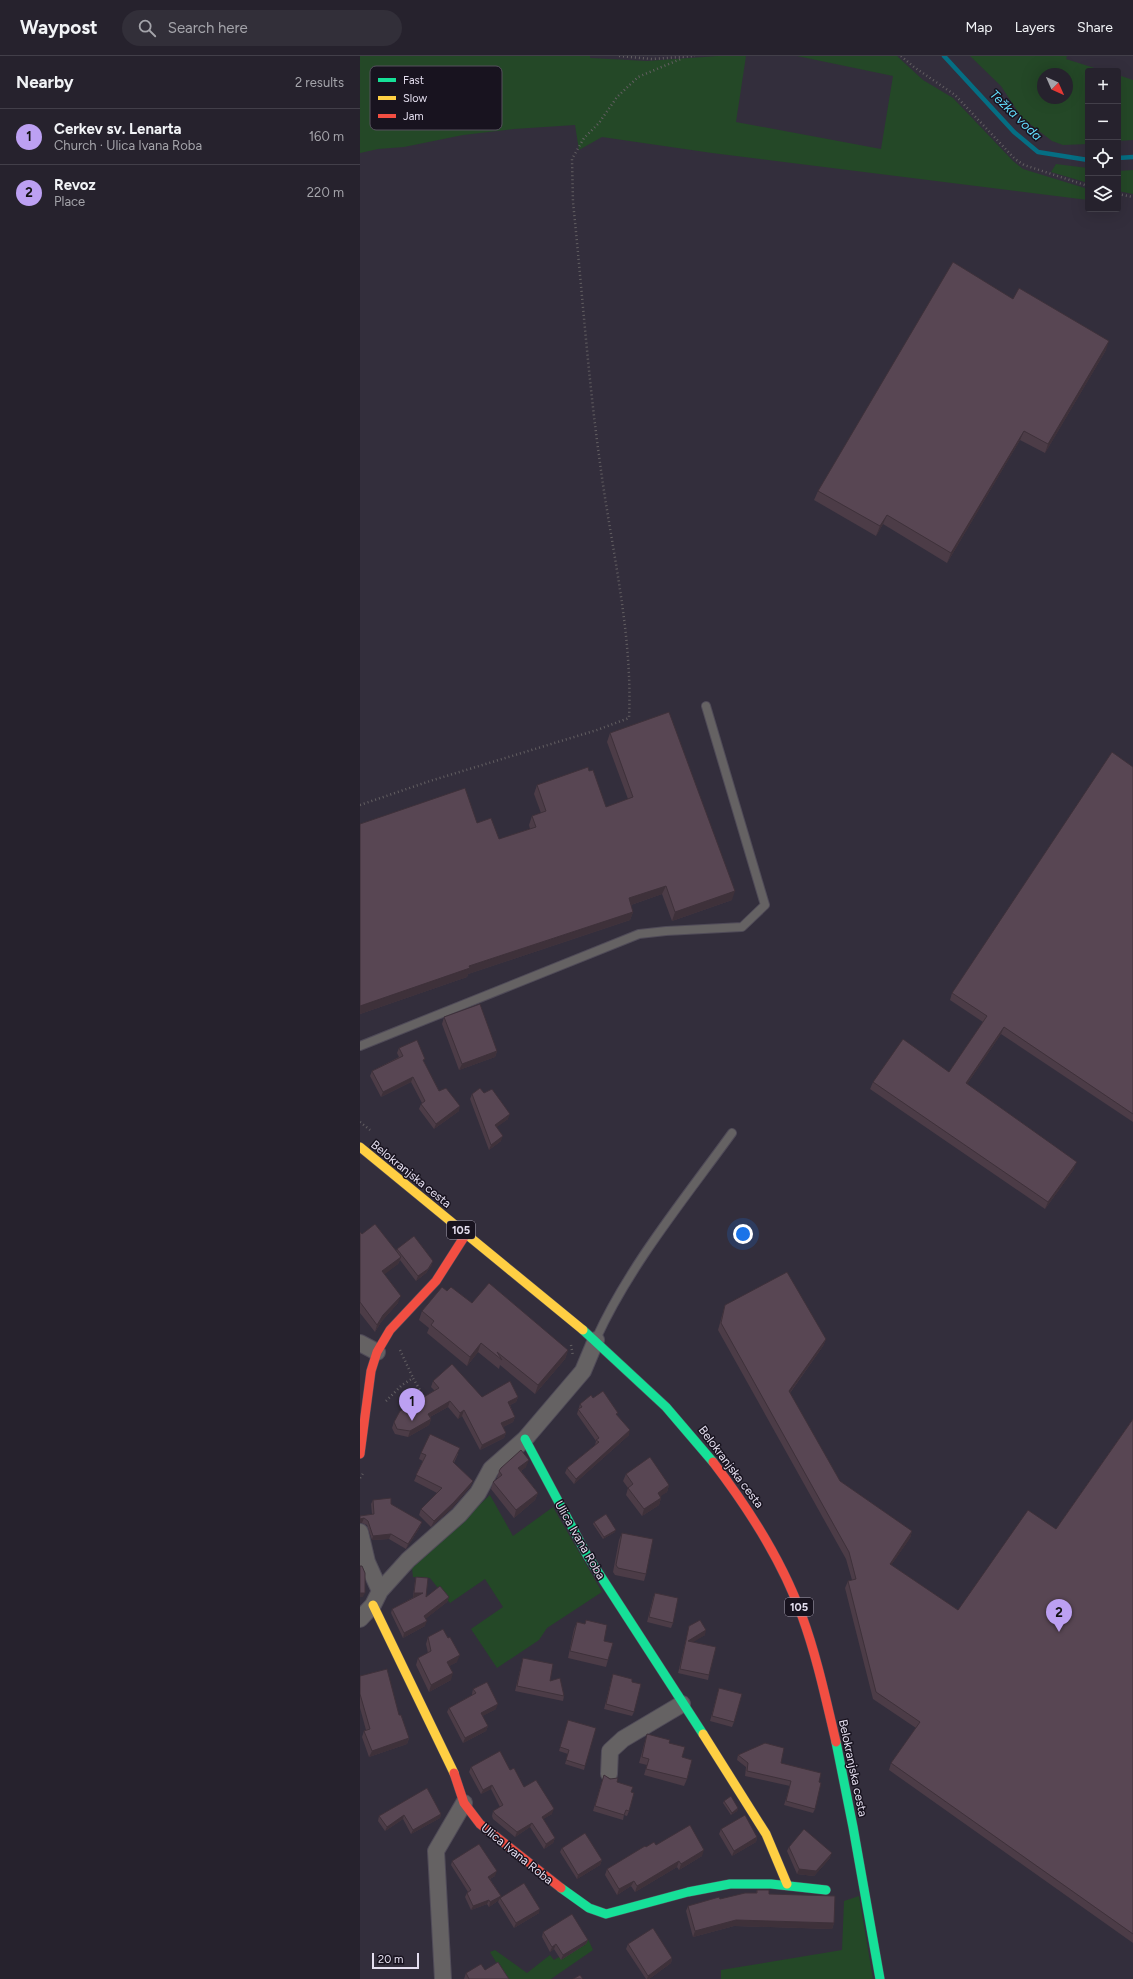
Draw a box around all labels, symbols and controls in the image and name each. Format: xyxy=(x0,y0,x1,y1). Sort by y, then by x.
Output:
search box xyxy=(122,10,402,46)
text: Waypost xyxy=(20,16,98,39)
icon: search xyxy=(136,17,158,39)
text: Search here xyxy=(168,19,248,37)
text: Map xyxy=(965,19,993,36)
text: Layers xyxy=(1015,19,1055,36)
text: Share xyxy=(1077,19,1113,36)
legend xyxy=(370,66,502,130)
north arrow xyxy=(1037,68,1073,104)
map controls xyxy=(1085,68,1121,212)
button: + xyxy=(1085,68,1121,104)
text: Nearby xyxy=(16,72,74,92)
text: Fast xyxy=(403,74,424,87)
text: 2 results xyxy=(295,75,344,90)
water label: Težka voda xyxy=(987,87,1045,144)
text: Slow xyxy=(403,92,427,105)
button: − xyxy=(1085,104,1121,140)
text: Jam xyxy=(403,110,424,123)
text: Cerkev sv. Lenarta xyxy=(54,120,182,138)
text: 1 xyxy=(26,129,32,144)
text: 160 m xyxy=(309,129,344,144)
text: Church · Ulica Ivana Roba xyxy=(54,138,202,153)
button: locate xyxy=(1085,140,1121,176)
text: Revoz xyxy=(54,176,96,194)
button: layers xyxy=(1085,176,1121,212)
text: 2 xyxy=(25,185,33,200)
text: 220 m xyxy=(307,185,344,200)
text: Place xyxy=(54,194,85,209)
street label: Belokranjska cesta xyxy=(368,1137,454,1211)
road number: 105 xyxy=(447,1221,475,1239)
your location xyxy=(733,1224,753,1244)
pin: 1 xyxy=(399,1388,425,1421)
street label: Belokranjska cesta xyxy=(696,1423,766,1511)
street label: Ulica Ivana Roba xyxy=(552,1498,608,1582)
road number: 105 xyxy=(785,1598,813,1616)
pin: 2 xyxy=(1046,1599,1072,1632)
street label: Belokranjska cesta xyxy=(836,1718,870,1818)
street label: Ulica Ivana Roba xyxy=(478,1821,556,1887)
scale bar xyxy=(372,1951,419,1970)
text: 20 m xyxy=(378,1953,403,1966)

